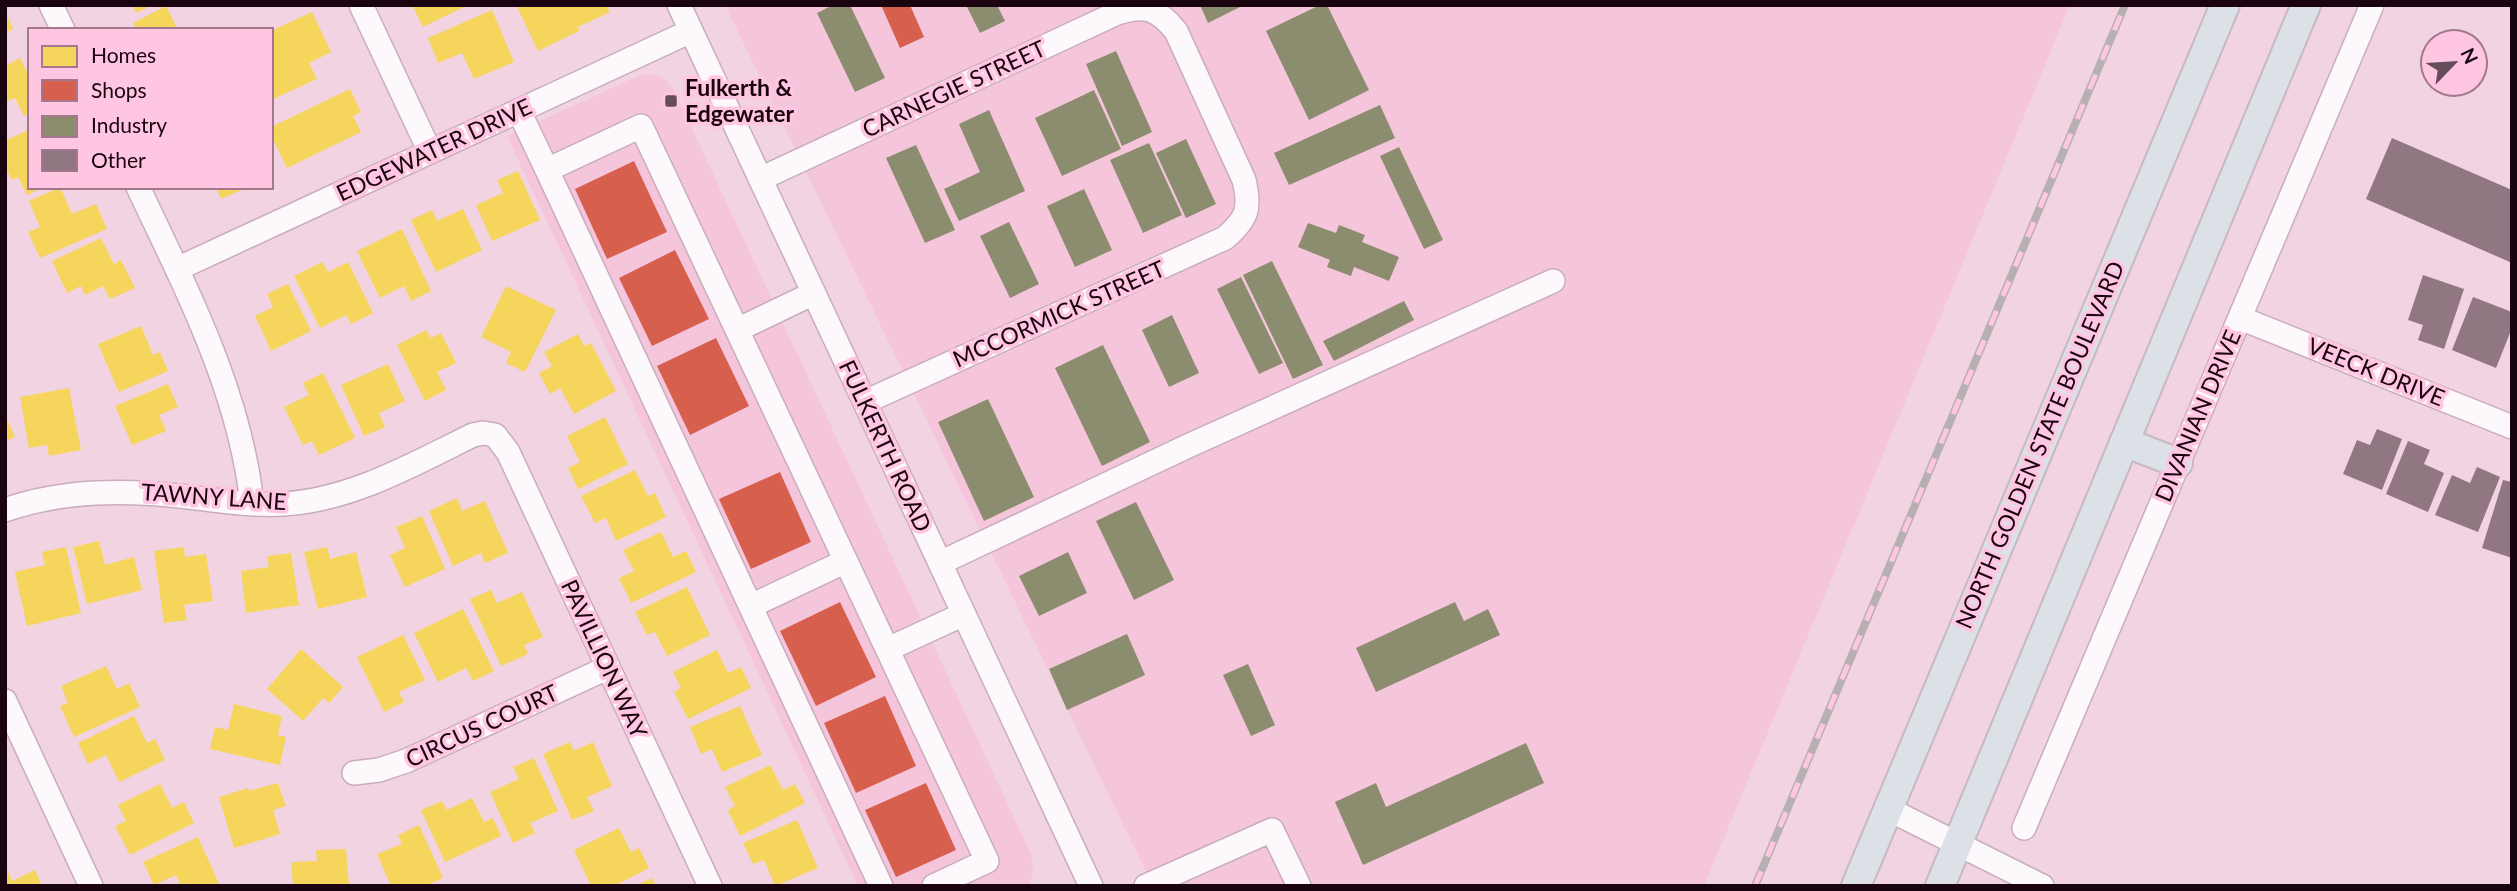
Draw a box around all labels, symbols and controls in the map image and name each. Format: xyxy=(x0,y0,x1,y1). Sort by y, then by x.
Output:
legend xyxy=(28,28,273,189)
north arrow xyxy=(2419,28,2489,98)
street label: CARNEGIE STREET xyxy=(858,33,1050,143)
text: Homes xyxy=(91,42,156,67)
text: N xyxy=(2456,44,2483,67)
place label: Fulkerth & Edgewater xyxy=(685,73,794,127)
text: Shops xyxy=(91,77,147,102)
street label: EDGEWATER DRIVE xyxy=(332,92,536,207)
marker: Fulkerth & Edgewater xyxy=(663,93,679,109)
text: Industry xyxy=(91,112,167,137)
text: Other xyxy=(91,147,146,172)
street label: MCCORMICK STREET xyxy=(948,254,1169,372)
street label: NORTH GOLDEN STATE BOULEVARD xyxy=(1949,257,2129,633)
street label: DIVANIAN DRIVE xyxy=(2148,325,2246,506)
street label: VEECK DRIVE xyxy=(2304,331,2449,411)
street label: FULKERTH ROAD xyxy=(834,355,938,536)
street label: TAWNY LANE xyxy=(141,477,288,515)
street label: PAVILLION WAY xyxy=(556,575,654,743)
street label: CIRCUS COURT xyxy=(401,677,562,773)

